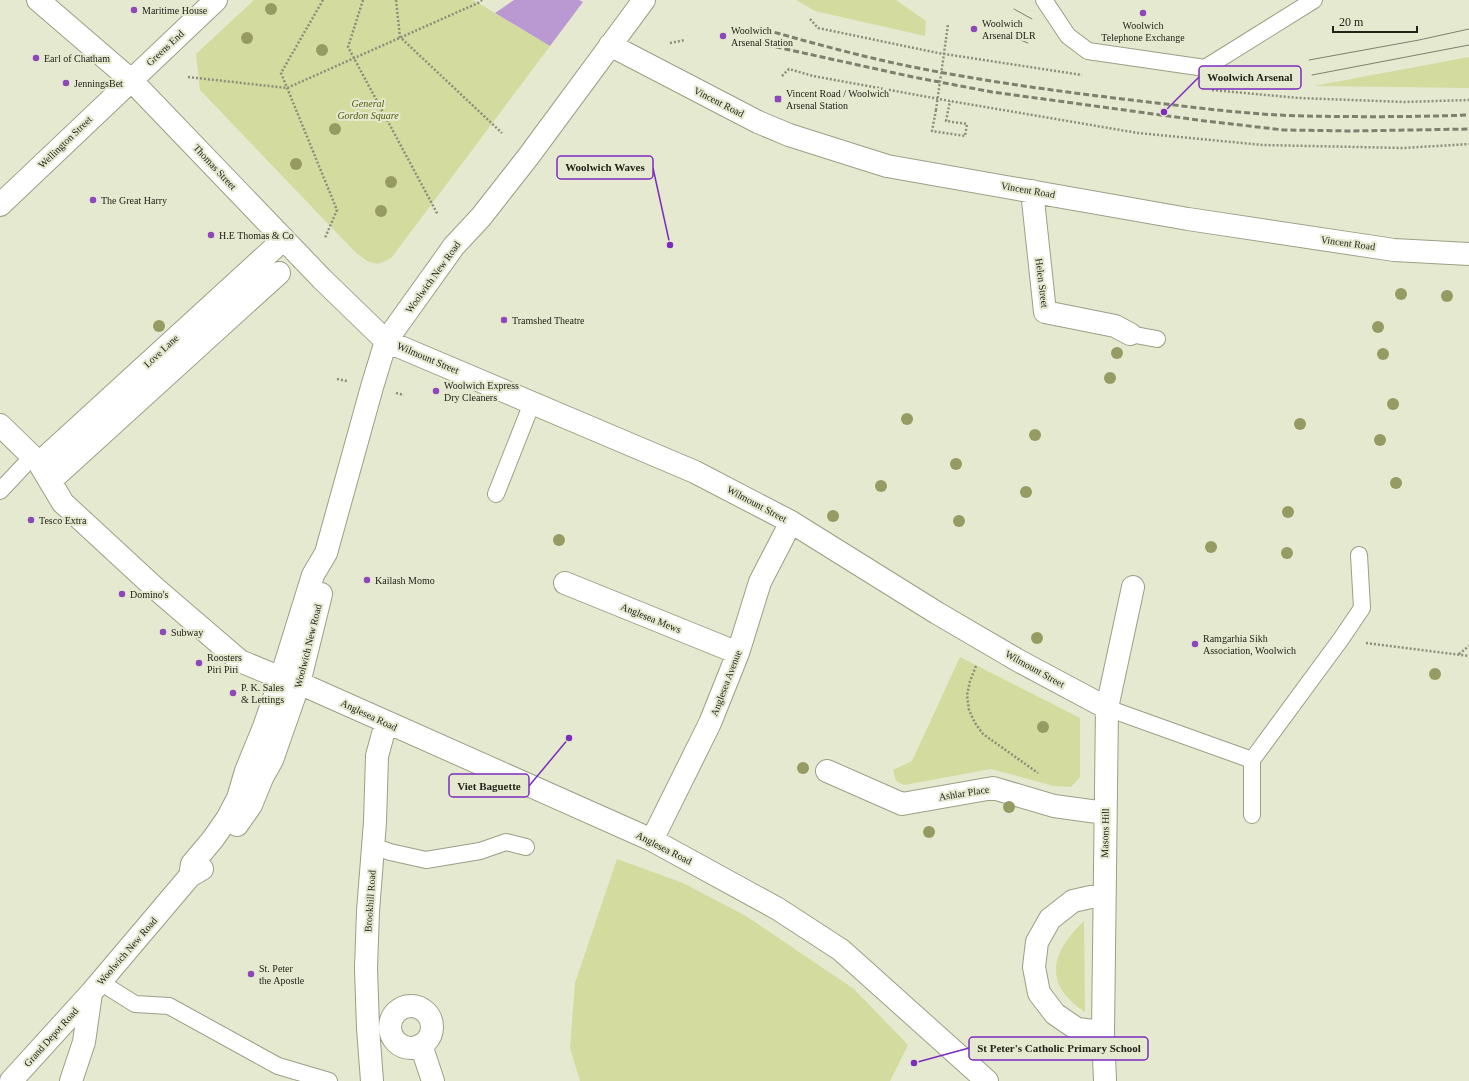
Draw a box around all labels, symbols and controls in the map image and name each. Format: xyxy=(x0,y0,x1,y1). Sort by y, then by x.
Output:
marker: Maritime House xyxy=(129,5,139,15)
place label: Maritime House xyxy=(142,5,208,16)
marker: Woolwich Telephone Exchange xyxy=(1138,8,1148,18)
scale bar xyxy=(1333,8,1417,34)
text: 20 m xyxy=(1339,15,1364,29)
place label: Woolwich Arsenal DLR xyxy=(982,18,1036,41)
place label: Woolwich Telephone Exchange xyxy=(1101,20,1185,43)
marker: Woolwich Arsenal DLR xyxy=(969,24,979,34)
place label: Woolwich Arsenal Station xyxy=(731,25,793,48)
street label: Greens End xyxy=(144,28,186,68)
marker: Woolwich Arsenal Station xyxy=(718,31,728,41)
marker: Earl of Chatham xyxy=(31,53,41,63)
place label: Earl of Chatham xyxy=(44,53,110,64)
callout: Woolwich Arsenal xyxy=(1199,66,1301,89)
text: Woolwich Arsenal xyxy=(1207,71,1293,83)
marker: JenningsBet xyxy=(61,78,71,88)
place label: JenningsBet xyxy=(74,78,123,89)
street label: Vincent Road xyxy=(692,85,746,119)
place label: Vincent Road / Woolwich Arsenal Station xyxy=(786,88,889,111)
marker: Vincent Road / Woolwich Arsenal Station xyxy=(773,94,783,104)
park label: General Gordon Square xyxy=(337,98,399,121)
street label: Wellington Street xyxy=(36,114,94,170)
street label: Thomas Street xyxy=(191,142,239,192)
callout: Woolwich Waves xyxy=(557,156,653,179)
text: Woolwich Waves xyxy=(565,161,645,173)
street label: Vincent Road xyxy=(1000,180,1056,200)
marker: The Great Harry xyxy=(88,195,98,205)
place label: The Great Harry xyxy=(101,195,167,206)
marker: H.E Thomas & Co xyxy=(206,230,216,240)
place label: H.E Thomas & Co xyxy=(219,230,294,241)
street label: Vincent Road xyxy=(1320,234,1376,252)
street label: Woolwich New Road xyxy=(403,239,463,315)
street label: Helen Street xyxy=(1034,258,1051,309)
marker: Tramshed Theatre xyxy=(499,315,509,325)
place label: Tramshed Theatre xyxy=(512,315,585,326)
street label: Love Lane xyxy=(142,332,181,370)
street label: Wilmount Street xyxy=(395,340,461,376)
place label: Woolwich Express Dry Cleaners xyxy=(444,380,519,403)
marker: Woolwich Express Dry Cleaners xyxy=(431,386,441,396)
street label: Wilmount Street xyxy=(725,484,789,524)
marker: Tesco Extra xyxy=(26,515,36,525)
place label: Tesco Extra xyxy=(39,515,87,526)
marker: Kailash Momo xyxy=(362,575,372,585)
place label: Kailash Momo xyxy=(375,575,435,586)
marker: Domino's xyxy=(117,589,127,599)
place label: Domino's xyxy=(130,589,169,600)
street label: Anglesea Mews xyxy=(619,601,683,635)
street label: Woolwich New Road xyxy=(292,603,324,689)
marker: Subway xyxy=(158,627,168,637)
place label: Subway xyxy=(171,627,203,638)
place label: Ramgarhia Sikh Association, Woolwich xyxy=(1203,633,1296,656)
marker: Ramgarhia Sikh Association, Woolwich xyxy=(1190,639,1200,649)
street label: Anglesea Avenue xyxy=(708,648,744,717)
street label: Wilmount Street xyxy=(1003,648,1067,690)
place label: Roosters Piri Piri xyxy=(207,652,242,675)
marker: Roosters Piri Piri xyxy=(194,658,204,668)
place label: P. K. Sales & Lettings xyxy=(241,682,284,705)
marker: P. K. Sales & Lettings xyxy=(228,688,238,698)
street label: Anglesea Road xyxy=(339,697,399,733)
callout: Viet Baguette xyxy=(449,774,529,797)
text: Viet Baguette xyxy=(457,780,521,792)
street label: Ashlar Place xyxy=(938,784,991,802)
street label: Masons Hill xyxy=(1099,808,1111,858)
street label: Anglesea Road xyxy=(634,829,694,867)
street label: Brookhill Road xyxy=(362,870,378,932)
street label: Woolwich New Road xyxy=(95,915,159,987)
place label: St. Peter the Apostle xyxy=(259,963,305,986)
marker: St. Peter the Apostle xyxy=(246,969,256,979)
street label: Grand Depot Road xyxy=(22,1005,80,1069)
callout: St Peter's Catholic Primary School xyxy=(969,1037,1148,1060)
text: St Peter's Catholic Primary School xyxy=(977,1042,1141,1054)

